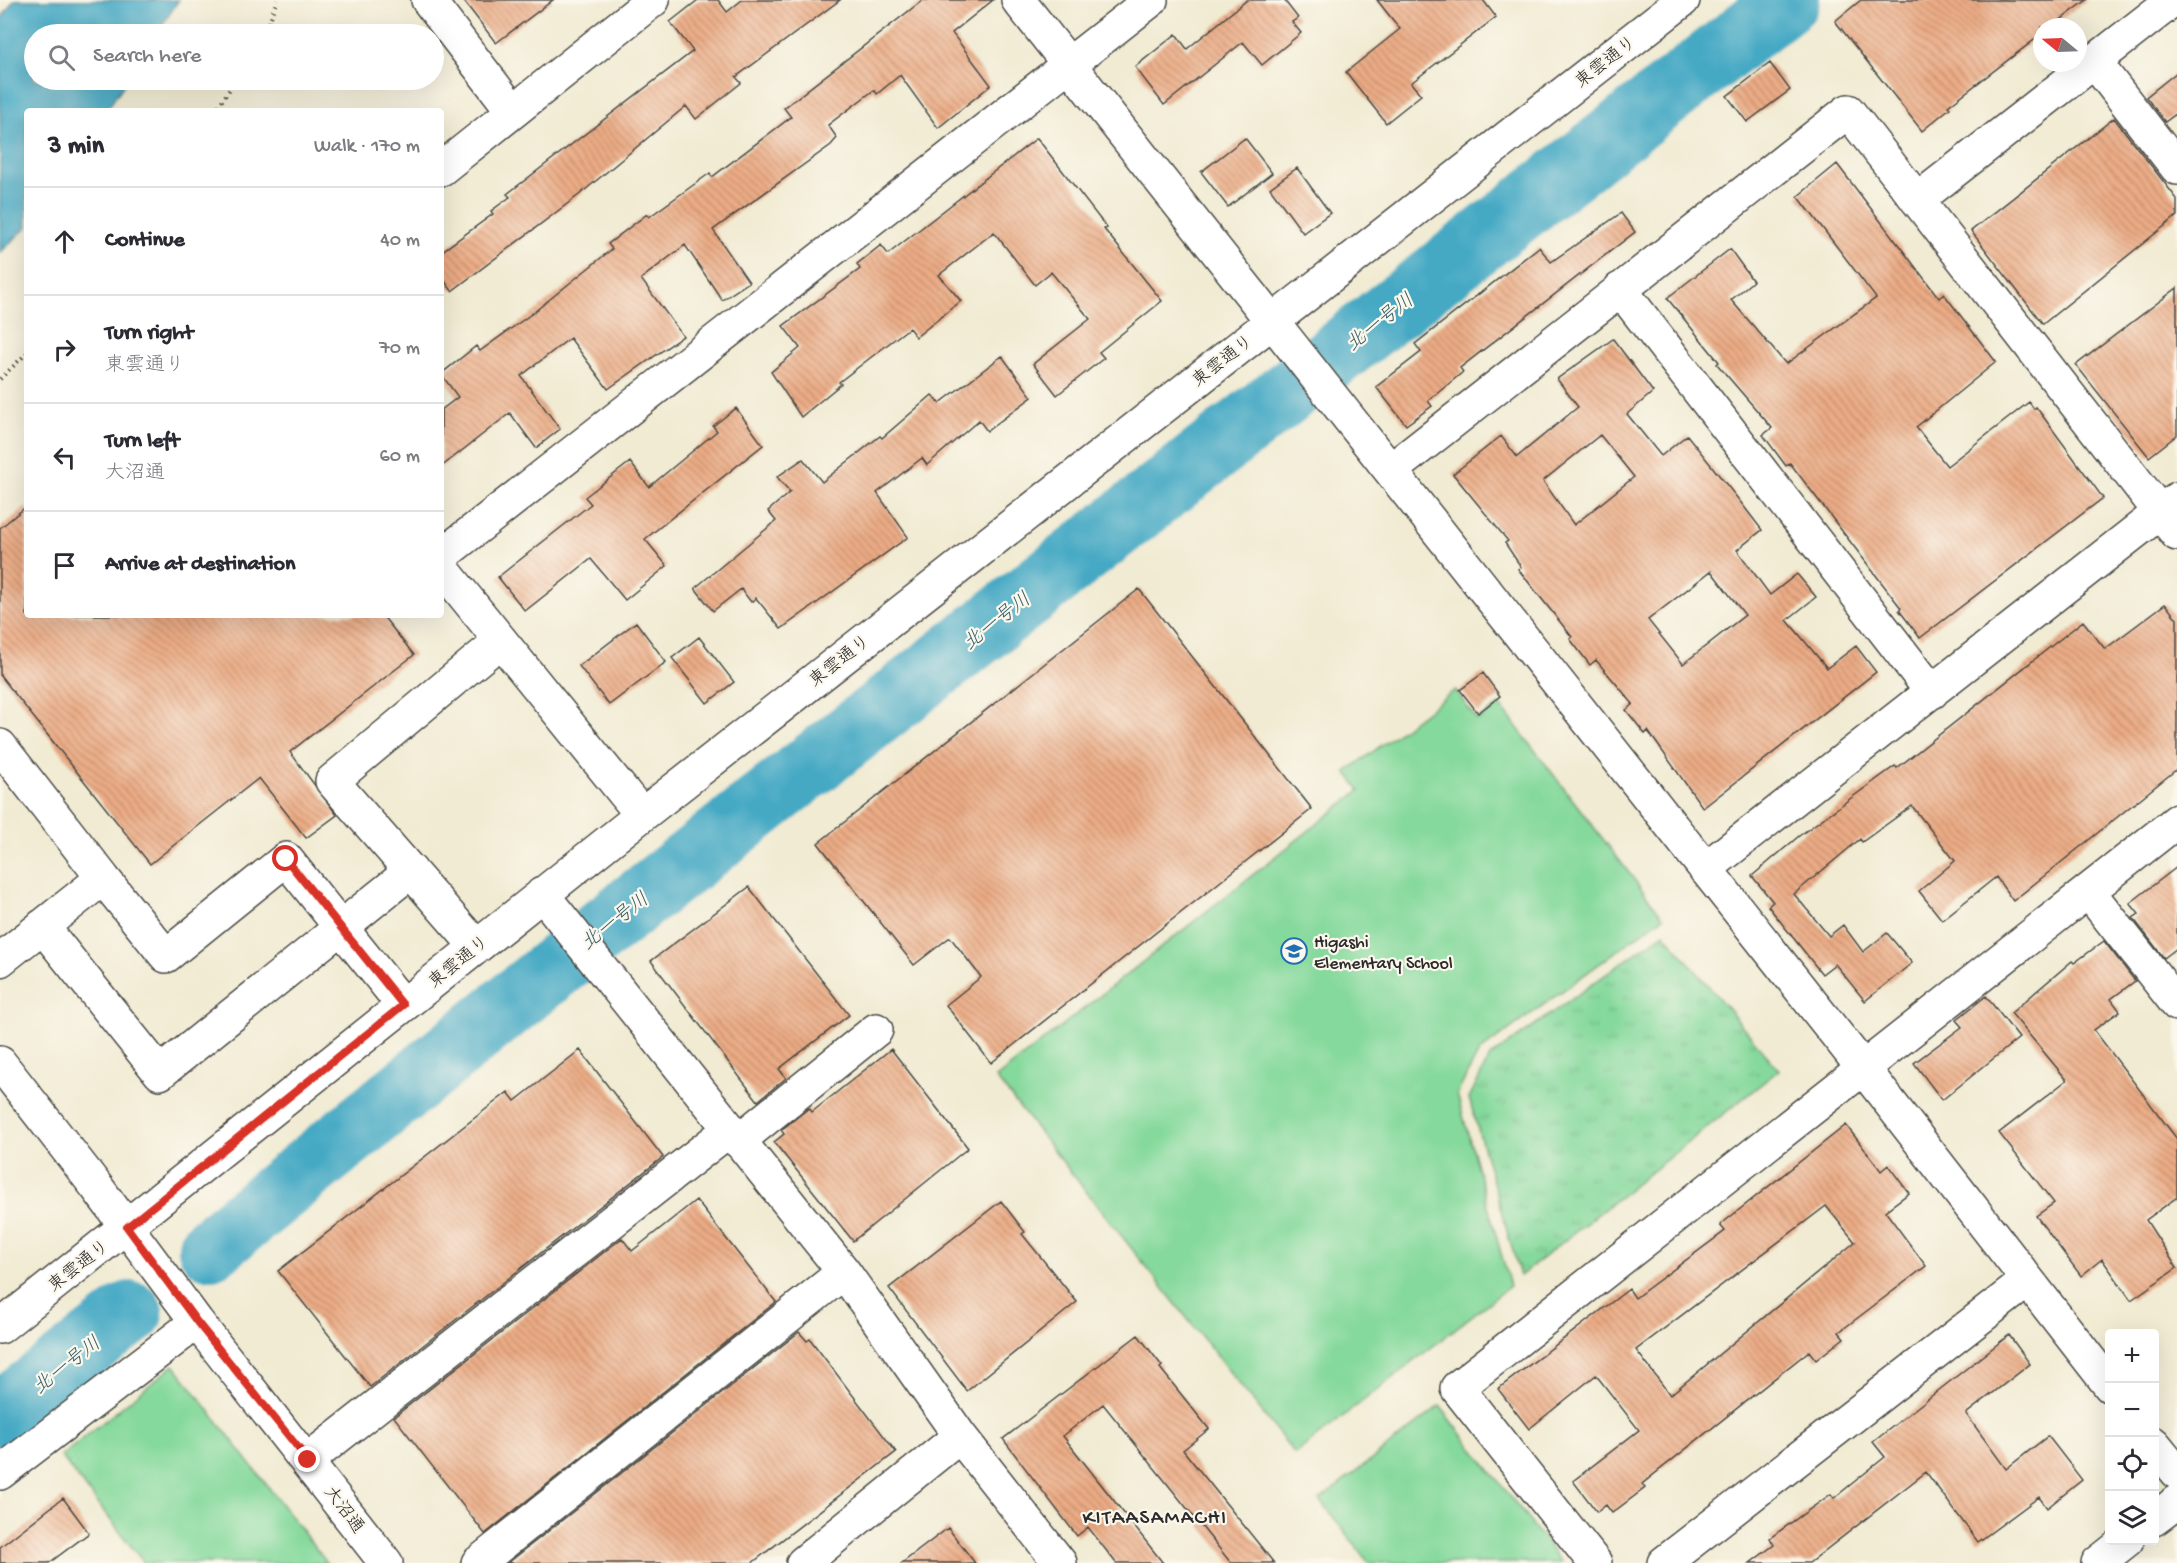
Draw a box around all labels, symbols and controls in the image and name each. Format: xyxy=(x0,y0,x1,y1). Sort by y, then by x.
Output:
north arrow xyxy=(2033,18,2087,72)
search box xyxy=(24,24,444,90)
street label: 東雲通り xyxy=(1571,32,1641,93)
icon: search xyxy=(45,41,78,74)
text: Search here xyxy=(93,44,201,70)
text: 3 min xyxy=(48,132,104,163)
text: Walk · 170 m xyxy=(314,136,420,159)
icon: ahead xyxy=(48,225,81,258)
text: Continue xyxy=(105,228,185,254)
text: 40 m xyxy=(380,230,420,253)
water label: 北一号川 xyxy=(1342,289,1420,357)
text: Turn right xyxy=(105,321,193,347)
street label: 東雲通り xyxy=(1188,331,1258,392)
icon: right xyxy=(48,333,81,366)
text: 70 m xyxy=(379,338,420,361)
text: 東雲通り xyxy=(105,355,185,378)
text: Turn left xyxy=(105,429,179,455)
icon: left xyxy=(48,441,81,474)
text: 60 m xyxy=(380,446,420,469)
text: 大沼通 xyxy=(105,463,165,486)
icon: arrive xyxy=(48,549,81,582)
text: Arrive at destination xyxy=(105,552,295,578)
water label: 北一号川 xyxy=(959,588,1037,656)
street label: 東雲通り xyxy=(805,631,875,692)
route start xyxy=(272,845,298,871)
water label: 北一号川 xyxy=(577,888,655,956)
street label: 東雲通り xyxy=(424,931,494,994)
place label: Higashi Elementary School xyxy=(1314,933,1453,975)
school or university icon: Higashi Elementary School xyxy=(1279,936,1309,966)
street label: 東雲通り xyxy=(44,1236,114,1297)
map controls xyxy=(2105,1329,2159,1545)
button: + xyxy=(2105,1329,2159,1383)
water label: 北一号川 xyxy=(29,1332,107,1400)
button: − xyxy=(2105,1383,2159,1437)
button: locate xyxy=(2105,1437,2159,1491)
route end xyxy=(294,1446,320,1472)
street label: 大沼通 xyxy=(318,1483,368,1538)
button: layers xyxy=(2105,1491,2159,1545)
district label: KITAASAMACHI xyxy=(1083,1507,1227,1532)

